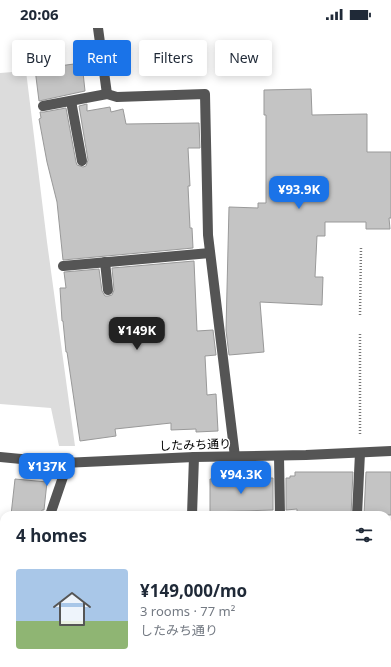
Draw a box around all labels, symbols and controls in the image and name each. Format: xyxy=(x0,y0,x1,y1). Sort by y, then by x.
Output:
text: 20:06 xyxy=(20,4,59,24)
chip: Buy xyxy=(12,40,65,76)
chip: Rent xyxy=(73,40,131,76)
chip: Filters xyxy=(139,40,207,76)
chip: New xyxy=(215,40,272,76)
pin: ¥93.9K xyxy=(266,176,332,210)
text: ¥93.9K xyxy=(278,180,320,198)
pin: ¥149K xyxy=(109,317,165,351)
text: ¥149K xyxy=(118,321,156,339)
street label: したみち通り xyxy=(159,435,231,454)
pin: ¥137K xyxy=(19,453,75,487)
text: ¥137K xyxy=(28,457,66,475)
pin: ¥94.3K xyxy=(208,461,274,495)
text: ¥94.3K xyxy=(220,465,262,483)
text: 4 homes xyxy=(16,524,87,547)
icon: filters xyxy=(353,524,375,546)
text: ¥149,000/mo xyxy=(140,579,247,602)
icon: home xyxy=(48,585,96,633)
text: 3 rooms · 77 m² xyxy=(140,602,235,620)
text: したみち通り xyxy=(140,621,218,639)

